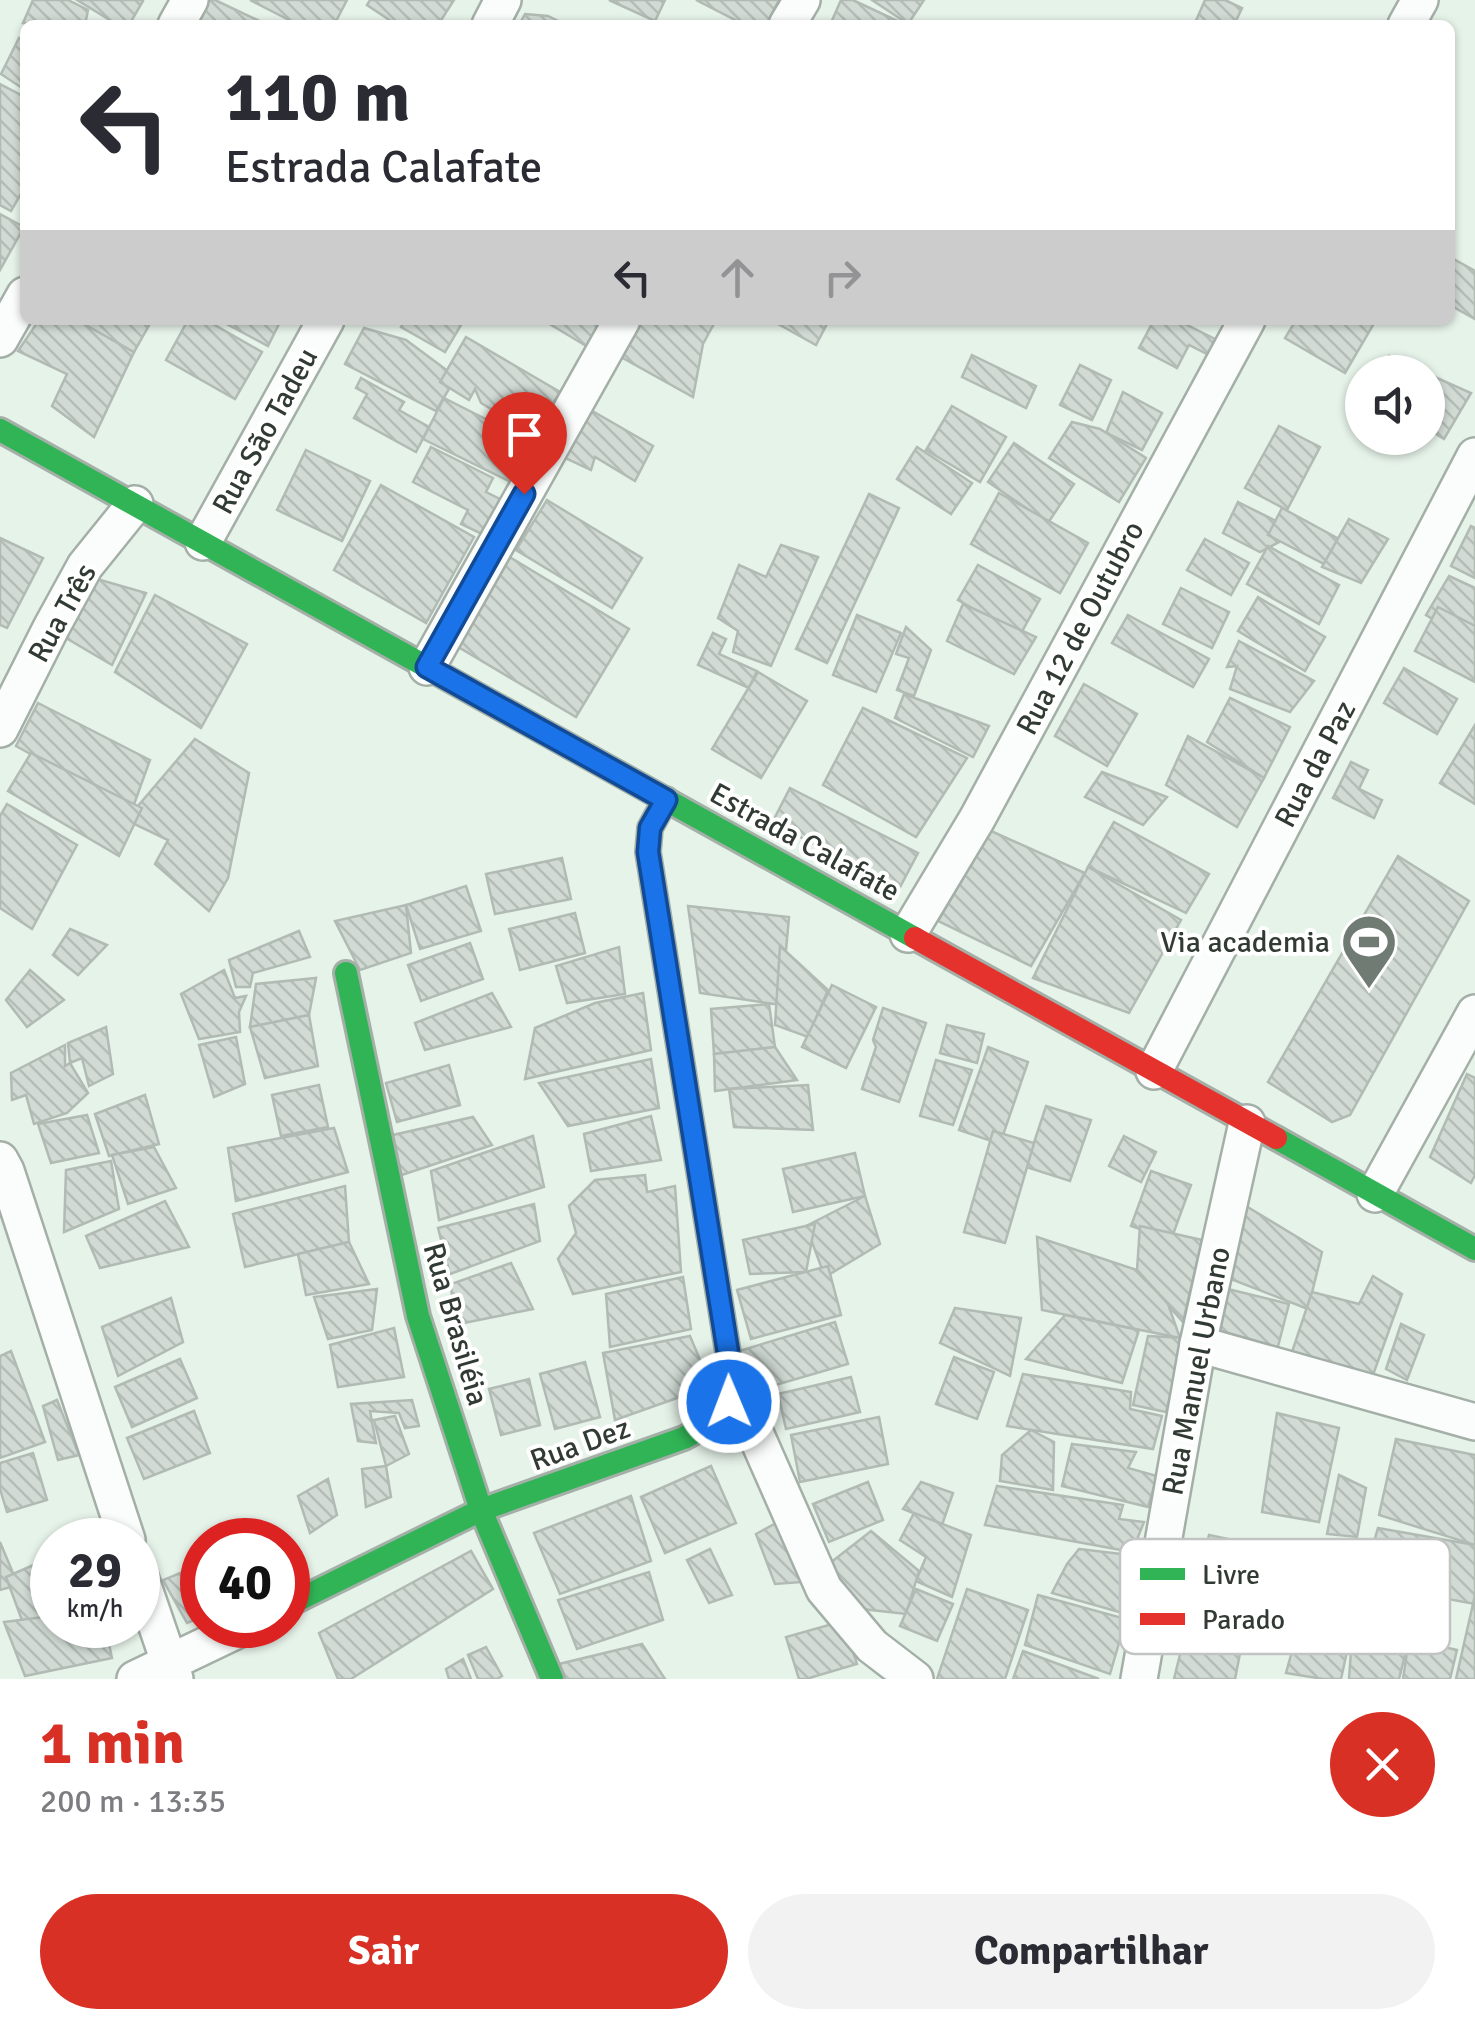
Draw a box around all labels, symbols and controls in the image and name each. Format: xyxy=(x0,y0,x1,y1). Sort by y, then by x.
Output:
text: 110 m xyxy=(225,54,410,140)
icon: left xyxy=(60,60,190,190)
text: Estrada Calafate xyxy=(225,140,542,195)
icon: left xyxy=(605,250,660,305)
icon: ahead xyxy=(710,250,765,305)
icon: right xyxy=(815,250,870,305)
street label: Rua São Tadeu xyxy=(205,342,326,521)
map controls xyxy=(1345,355,1445,455)
button: sound xyxy=(1345,355,1445,455)
pin xyxy=(482,392,567,495)
icon: arrive xyxy=(497,407,552,462)
street label: Rua 12 de Outubro xyxy=(1008,515,1152,742)
street label: Rua Três xyxy=(20,557,105,669)
street label: Rua da Paz xyxy=(1267,695,1364,834)
street label: Estrada Calafate xyxy=(703,775,906,910)
sports icon: Via academia xyxy=(1339,912,1399,991)
place label: Via academia xyxy=(1160,924,1330,961)
street label: Rua Brasiléia xyxy=(415,1239,496,1410)
street label: Rua Manuel Urbano xyxy=(1154,1244,1239,1498)
position arrow xyxy=(677,1350,781,1454)
street label: Rua Dez xyxy=(525,1409,635,1480)
speed limit sign: 40 xyxy=(180,1518,310,1648)
legend xyxy=(1120,1539,1450,1654)
text: 29 xyxy=(68,1540,122,1602)
text: Livre xyxy=(1202,1558,1260,1592)
text: km/h xyxy=(67,1593,123,1624)
text: Parado xyxy=(1202,1603,1285,1637)
text: 1 min xyxy=(40,1707,185,1781)
button: close xyxy=(1330,1712,1435,1817)
text: 200 m · 13:35 xyxy=(40,1782,226,1821)
button: Sair xyxy=(40,1894,728,2009)
button: Compartilhar xyxy=(748,1894,1435,2009)

